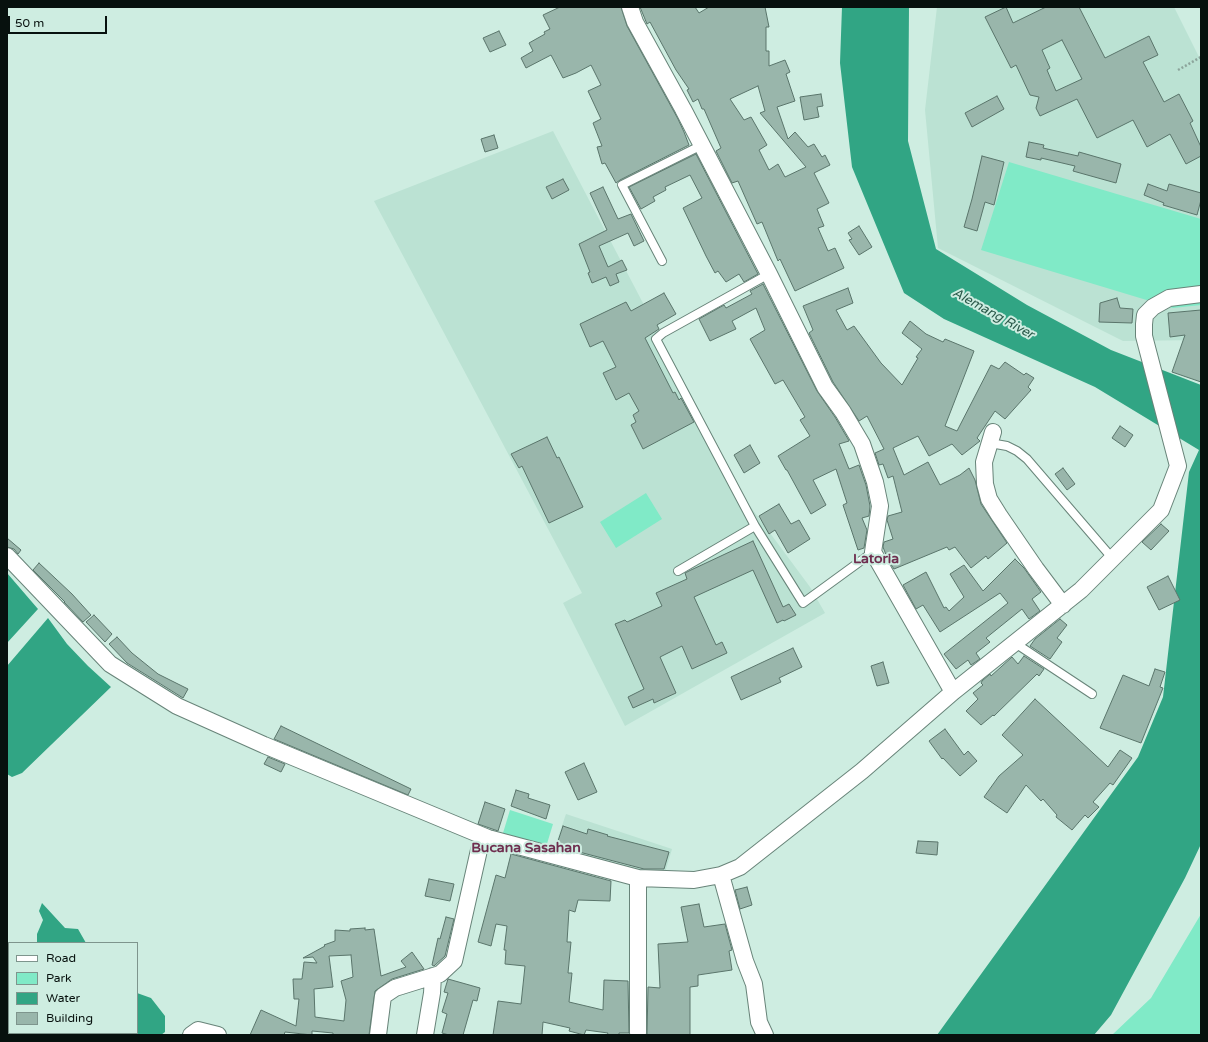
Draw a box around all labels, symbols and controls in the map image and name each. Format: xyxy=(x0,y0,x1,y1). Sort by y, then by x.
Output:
scale bar xyxy=(10,8,109,34)
text: 50 m xyxy=(15,16,44,30)
water label: Alemang River xyxy=(950,285,1036,343)
district label: Latoria xyxy=(853,551,899,567)
district label: Bucana Sasahan xyxy=(471,840,581,856)
legend xyxy=(8,942,138,1034)
text: Road xyxy=(46,951,76,965)
text: Park xyxy=(46,971,72,985)
text: Water xyxy=(46,991,80,1005)
text: Building xyxy=(46,1011,93,1025)

